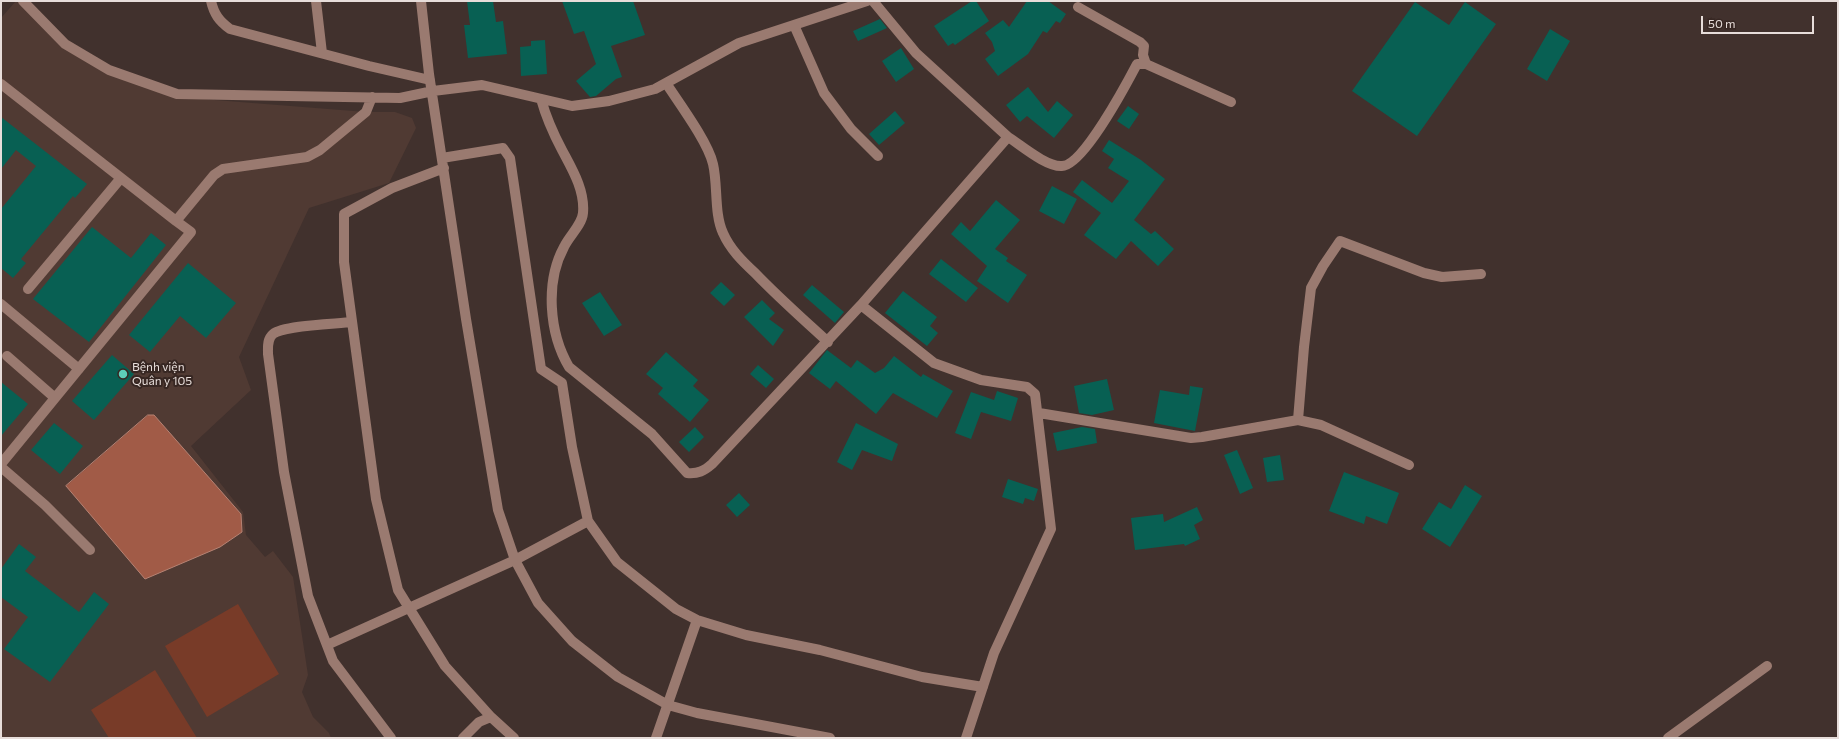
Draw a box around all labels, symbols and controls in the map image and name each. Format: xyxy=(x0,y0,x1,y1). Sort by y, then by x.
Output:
scale bar xyxy=(1703,8,1816,34)
text: 50 m xyxy=(1708,16,1736,30)
place label: Bệnh viện Quân y 105 xyxy=(132,360,192,388)
marker: Bệnh viện Quân y 105 xyxy=(117,368,129,380)

